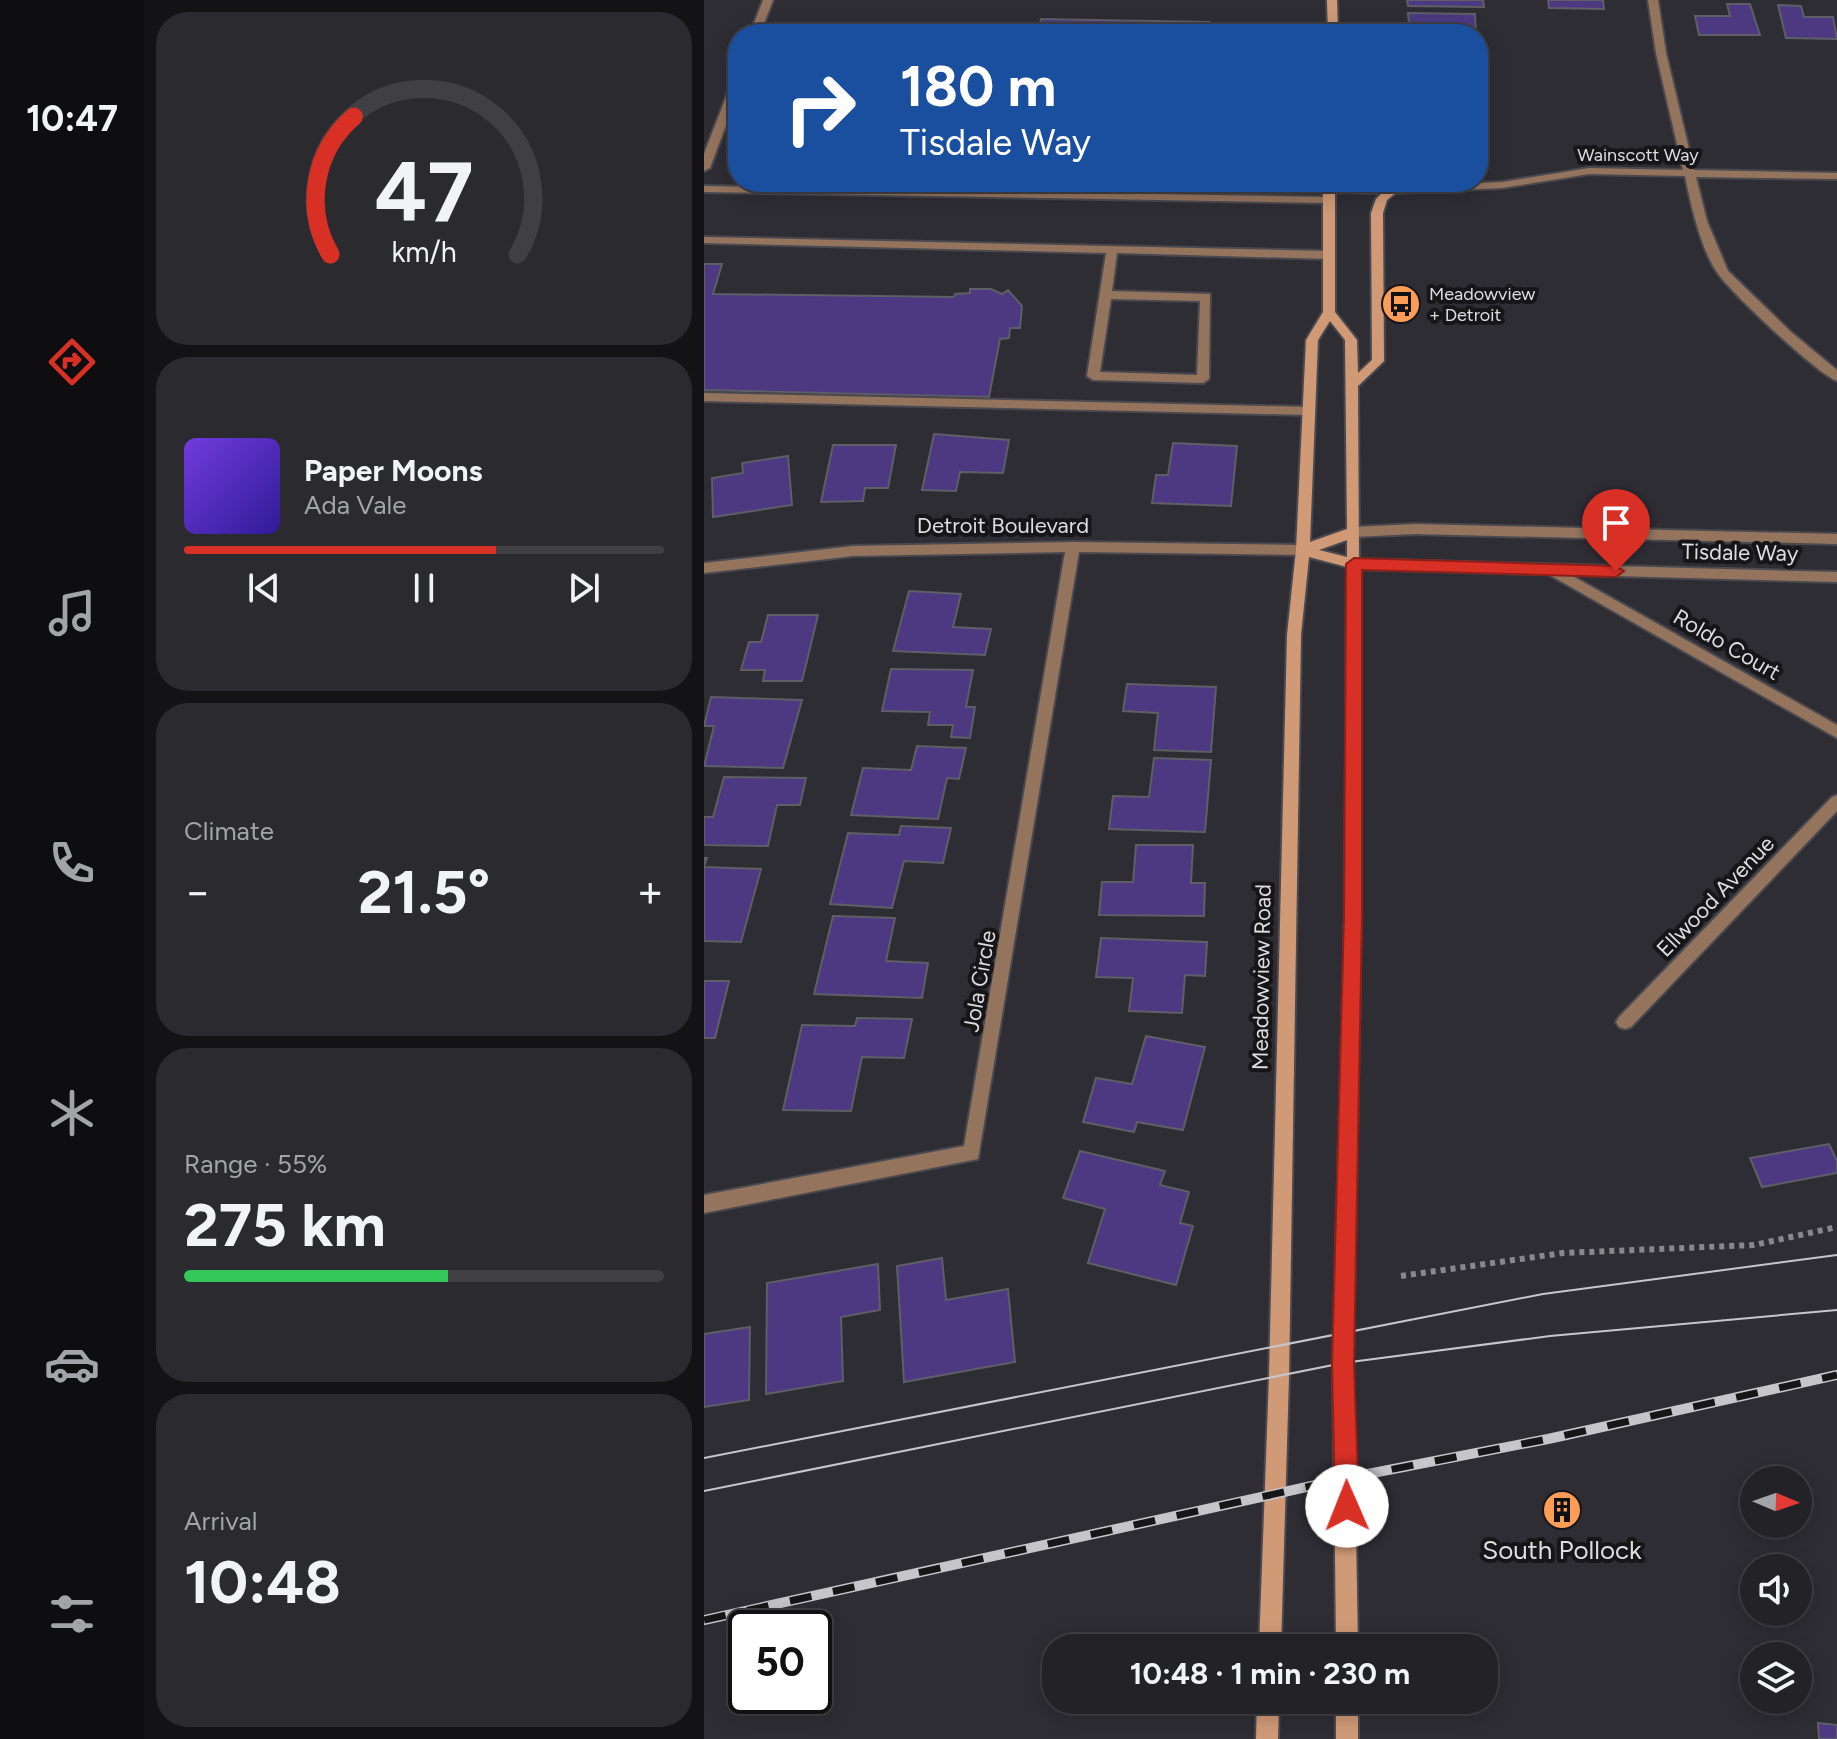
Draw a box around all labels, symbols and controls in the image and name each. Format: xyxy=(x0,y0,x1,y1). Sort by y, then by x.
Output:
text: 180 m xyxy=(900,53,1056,120)
icon: right xyxy=(768,56,872,160)
text: 10:47 xyxy=(26,97,118,140)
text: Tisdale Way xyxy=(900,121,1091,164)
text: 47 xyxy=(375,141,473,241)
street label: Wainscott Way xyxy=(1577,144,1699,166)
text: km/h xyxy=(391,235,457,269)
bus stop icon: Meadowview + Detroit xyxy=(1380,283,1422,325)
place label: Meadowview + Detroit xyxy=(1429,283,1535,326)
icon: directions xyxy=(44,334,100,390)
text: Paper Moons xyxy=(304,452,483,489)
text: Ada Vale xyxy=(304,489,407,521)
pin xyxy=(1582,489,1650,571)
icon: arrive xyxy=(1594,501,1638,545)
street label: Detroit Boulevard xyxy=(917,512,1089,539)
street label: Tisdale Way xyxy=(1681,538,1799,567)
icon: previous xyxy=(242,566,286,610)
icon: pause xyxy=(402,566,446,610)
icon: next xyxy=(562,566,606,610)
icon: music xyxy=(44,585,100,641)
street label: Roldo Court xyxy=(1668,603,1785,686)
text: Climate xyxy=(184,815,274,847)
street label: Ellwood Avenue xyxy=(1651,830,1780,963)
icon: phone xyxy=(44,835,100,891)
text: 21.5° xyxy=(358,856,490,928)
text: − xyxy=(184,865,211,918)
text: + xyxy=(637,865,664,918)
street label: Meadowview Road xyxy=(1246,884,1277,1070)
street label: Jola Circle xyxy=(957,928,1002,1034)
icon: climate xyxy=(44,1085,100,1141)
text: Range · 55% xyxy=(184,1148,327,1180)
text: 275 km xyxy=(184,1189,386,1261)
icon: car xyxy=(44,1336,100,1392)
position arrow xyxy=(1305,1464,1389,1548)
north arrow xyxy=(1740,1466,1812,1538)
map controls xyxy=(1740,1466,1812,1714)
building icon: South Pollock xyxy=(1541,1489,1583,1531)
text: Arrival xyxy=(184,1505,257,1537)
place label: South Pollock xyxy=(1482,1534,1642,1566)
text: 10:48 xyxy=(184,1546,341,1618)
button: sound xyxy=(1740,1554,1812,1626)
icon: filters xyxy=(44,1586,100,1642)
speed limit sign: 50 xyxy=(728,1610,832,1714)
button: layers xyxy=(1740,1642,1812,1714)
text: 10:48 · 1 min · 230 m xyxy=(1130,1655,1410,1692)

